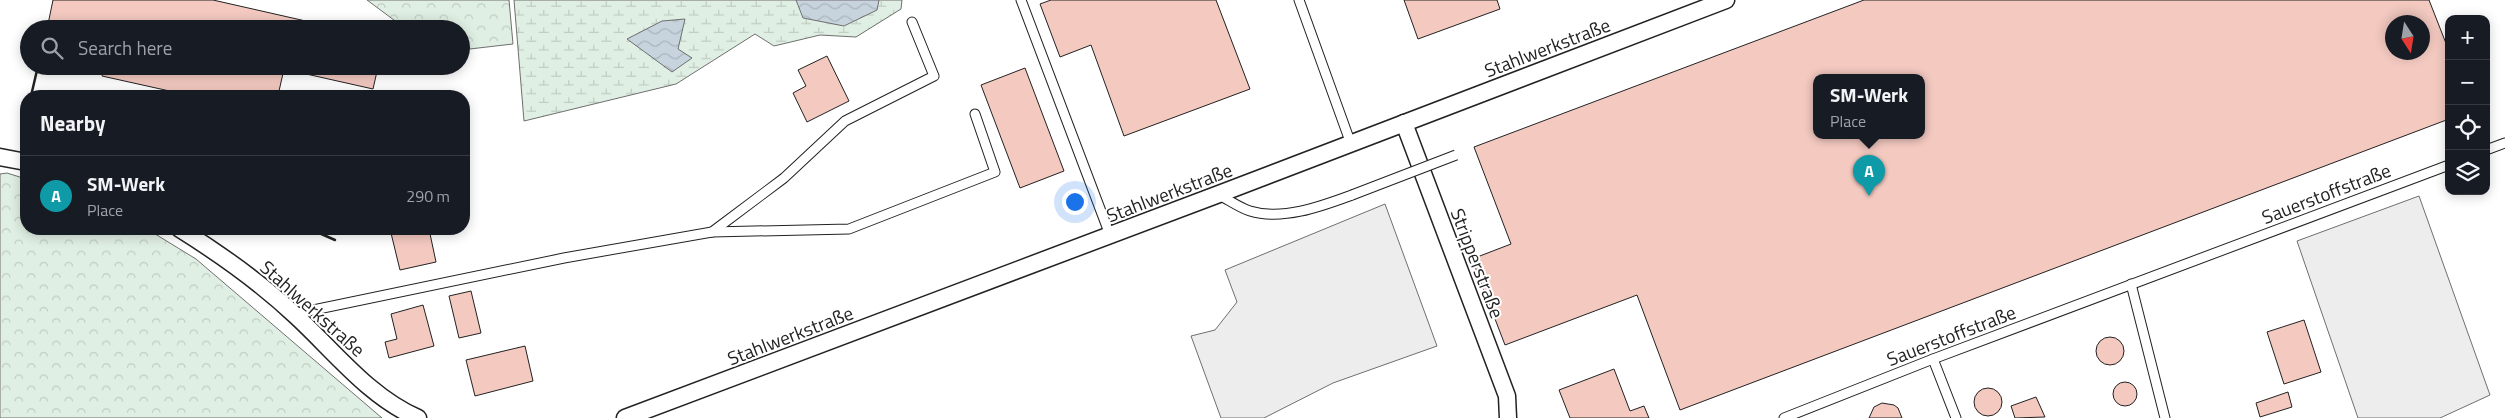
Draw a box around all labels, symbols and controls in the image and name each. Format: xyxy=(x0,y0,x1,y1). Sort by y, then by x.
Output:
street label: Stahlwerkstraße xyxy=(1480,10,1614,84)
north arrow xyxy=(2385,15,2430,60)
map controls xyxy=(2445,15,2490,195)
button: + xyxy=(2445,15,2490,60)
search box xyxy=(20,20,470,75)
text: Search here xyxy=(78,33,172,62)
icon: search xyxy=(38,34,66,62)
button: − xyxy=(2445,60,2490,105)
popup xyxy=(1813,74,1925,139)
text: SM-Werk xyxy=(1830,80,1908,109)
button: locate xyxy=(2445,105,2490,150)
text: Nearby xyxy=(40,107,105,139)
text: Place xyxy=(1830,109,1866,133)
button: layers xyxy=(2445,150,2490,195)
street label: Stahlwerkstraße xyxy=(1102,155,1236,229)
pin: A xyxy=(1853,155,1885,196)
street label: Sauerstoffstraße xyxy=(2257,155,2395,231)
text: SM-Werk xyxy=(87,169,165,198)
text: A xyxy=(51,184,61,208)
text: 290 m xyxy=(406,184,450,208)
your location xyxy=(1062,189,1088,215)
text: Place xyxy=(87,198,123,222)
street label: Stripperstraße xyxy=(1444,204,1512,322)
street label: Stahlwerkstraße xyxy=(254,253,372,363)
street label: Sauerstoffstraße xyxy=(1882,297,2020,373)
street label: Stahlwerkstraße xyxy=(723,298,857,372)

